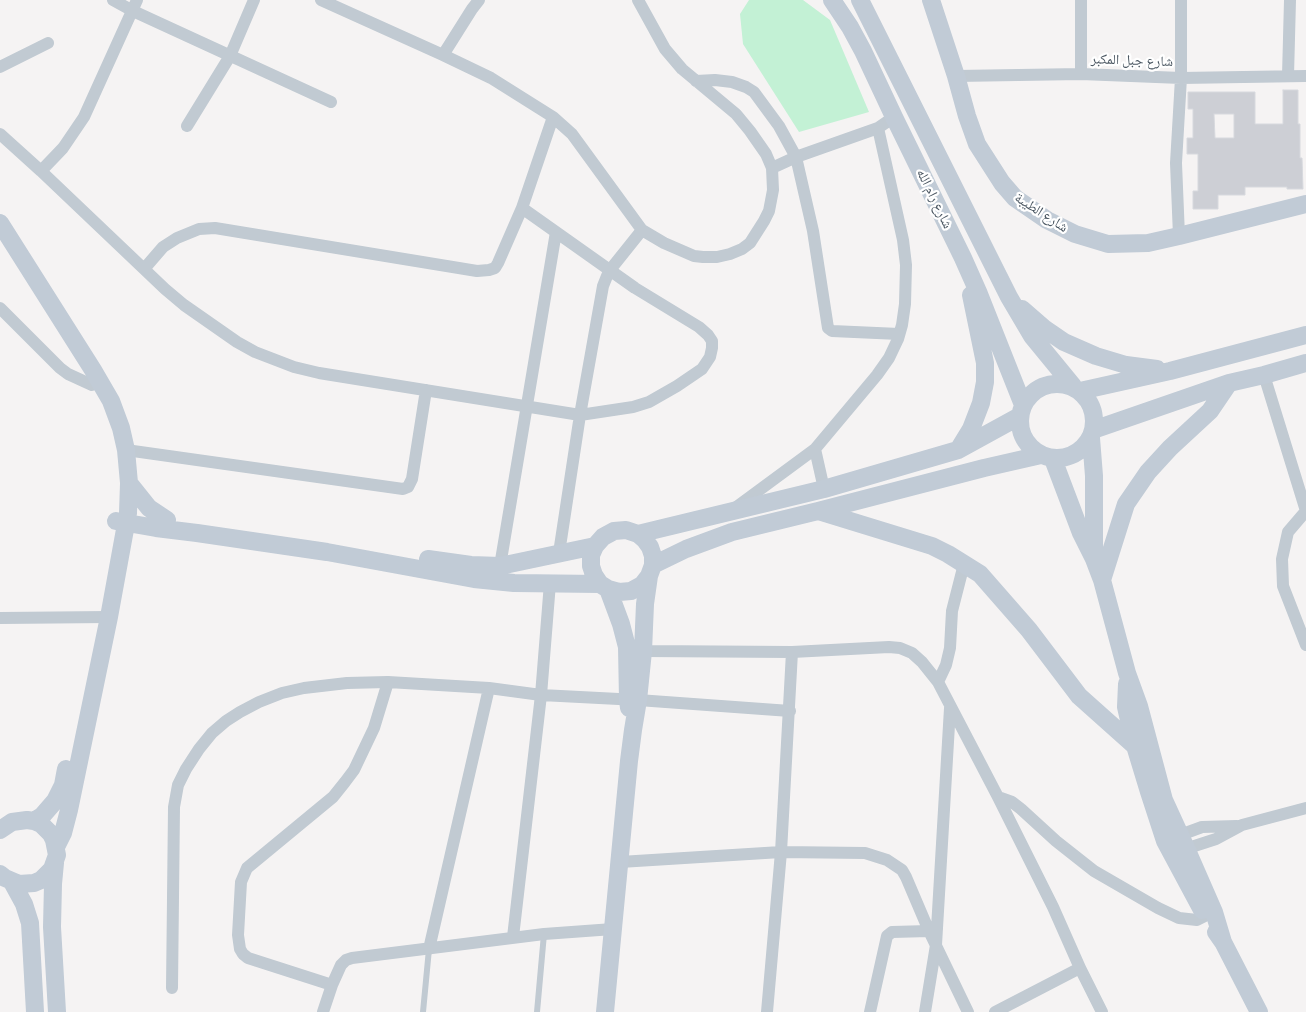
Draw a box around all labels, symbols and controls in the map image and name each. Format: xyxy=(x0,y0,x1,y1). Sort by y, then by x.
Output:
street label: شارع جبل المكبر xyxy=(1091,51,1173,71)
street label: شارع رام الله xyxy=(912,166,956,232)
street label: شارع الطيبة xyxy=(1011,190,1071,236)

